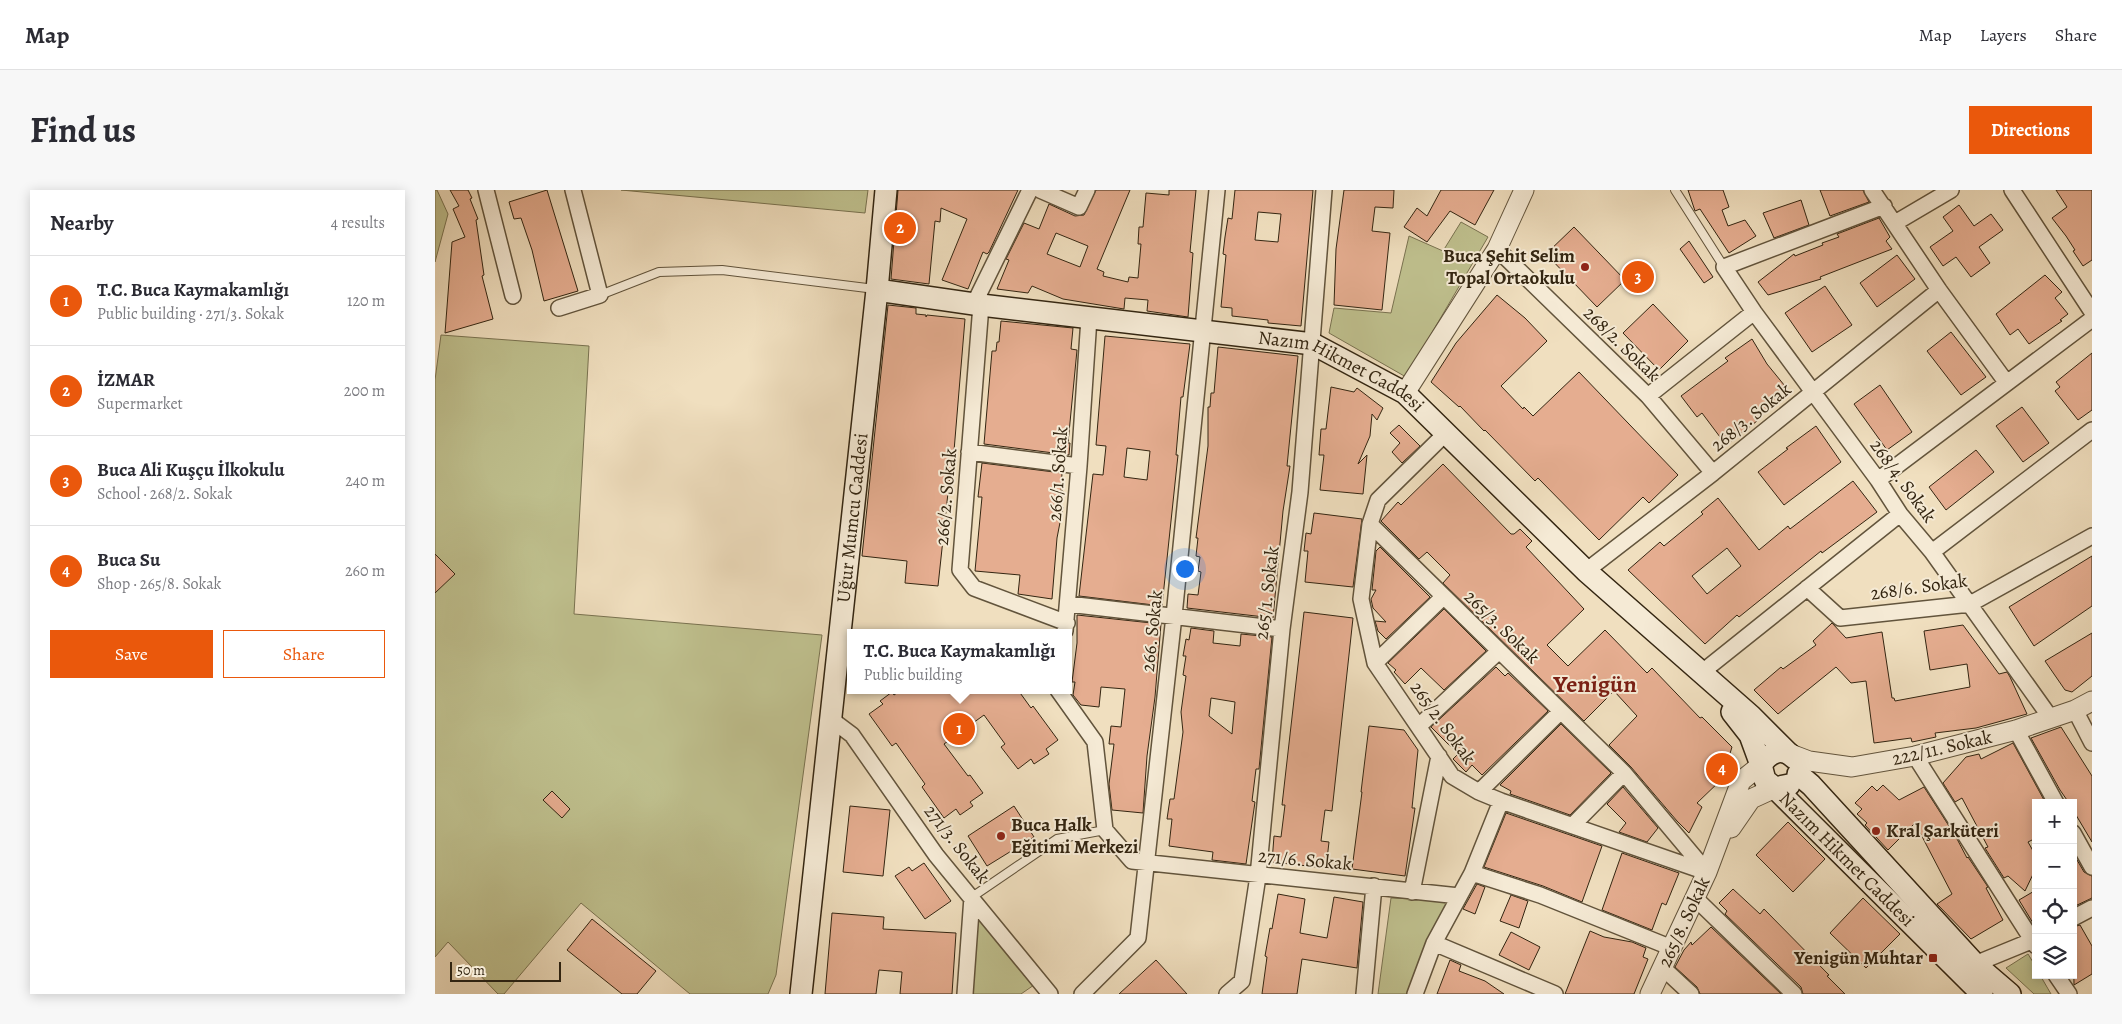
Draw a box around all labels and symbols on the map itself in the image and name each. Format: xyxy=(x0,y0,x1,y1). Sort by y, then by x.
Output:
pin: 2 xyxy=(884,209,916,247)
place label: Buca Şehit Selim Topal Ortaokulu xyxy=(1443,243,1576,291)
pin: 3 xyxy=(1622,258,1654,296)
marker: Buca Şehit Selim Topal Ortaokulu xyxy=(1579,261,1591,273)
street label: 268/2. Sokak xyxy=(1578,301,1667,388)
street label: Nazım Hikmet Caddesi xyxy=(1257,325,1430,418)
street label: 268/3. Sokak xyxy=(1705,376,1797,458)
street label: 266/1. Sokak xyxy=(1042,425,1074,522)
street label: Uğur Mumcu Caddesi xyxy=(830,432,874,604)
street label: 268/4. Sokak xyxy=(1864,434,1943,529)
street label: 266/2. Sokak xyxy=(929,447,963,547)
street label: 265/1. Sokak xyxy=(1248,544,1286,641)
your location xyxy=(1172,556,1198,582)
street label: 268/6. Sokak xyxy=(1869,567,1970,607)
street label: 265/3. Sokak xyxy=(1459,584,1546,670)
street label: 266. Sokak xyxy=(1135,588,1169,673)
district label: Yenigün xyxy=(1552,668,1637,700)
street label: 265/2. Sokak xyxy=(1404,676,1482,770)
pin: 1 xyxy=(943,710,975,748)
street label: 222/11. Sokak xyxy=(1889,724,1995,772)
pin: 4 xyxy=(1706,750,1738,788)
street label: Nazım Hikmet Caddesi xyxy=(1773,786,1920,933)
street label: 271/3. Sokak xyxy=(918,799,996,889)
place label: Buca Halk Eğitimi Merkezi xyxy=(1011,812,1139,860)
place label: Kral Şarküteri xyxy=(1886,818,1999,844)
marker: Kral Şarküteri xyxy=(1870,825,1882,837)
marker: Buca Halk Eğitimi Merkezi xyxy=(995,830,1007,842)
street label: 271/6. Sokak xyxy=(1257,843,1354,877)
street label: 265/8. Sokak xyxy=(1652,872,1717,972)
place label: Yenigün Muhtar xyxy=(1793,945,1923,971)
marker: Yenigün Muhtar xyxy=(1927,952,1939,964)
scale bar xyxy=(450,959,561,982)

